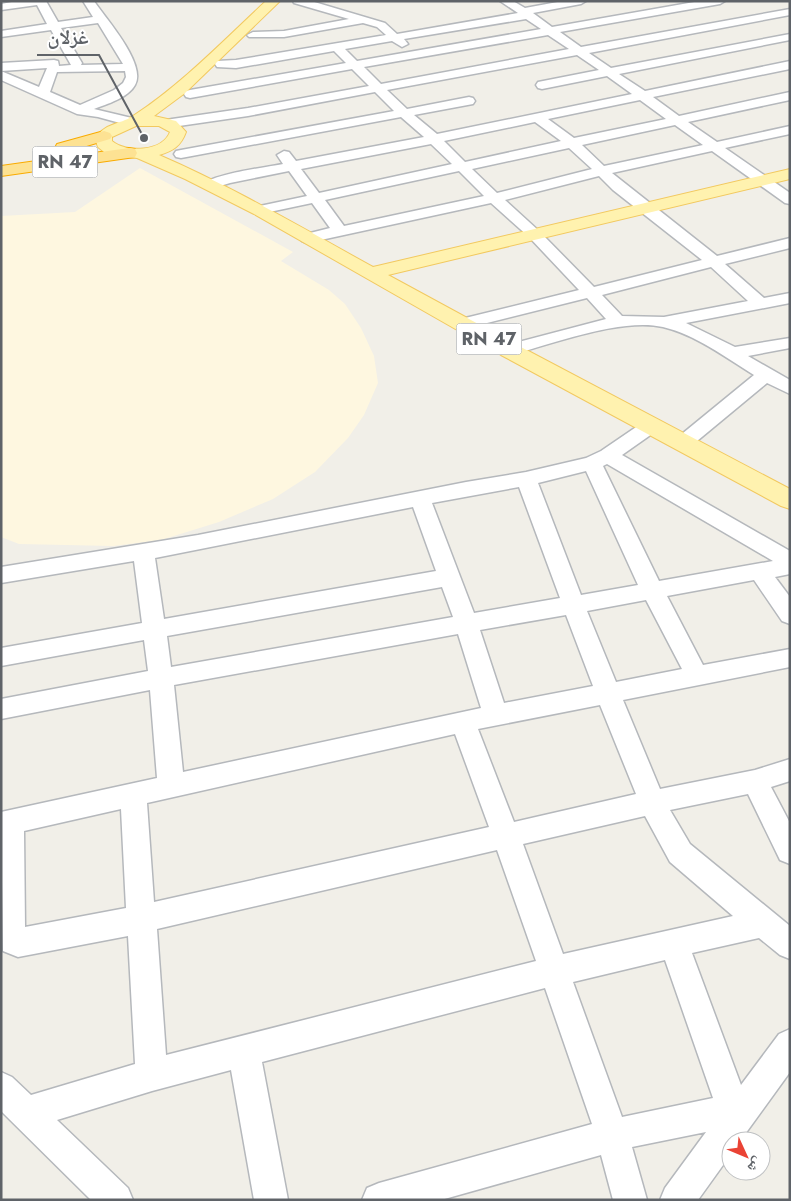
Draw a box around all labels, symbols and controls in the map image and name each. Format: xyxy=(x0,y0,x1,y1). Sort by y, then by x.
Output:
callout: غزلان xyxy=(37,20,99,55)
text: غزلان xyxy=(47,23,89,52)
road number: RN 47 xyxy=(32,146,98,178)
road number: RN 47 xyxy=(456,324,522,354)
north arrow xyxy=(721,1131,771,1181)
text: ش xyxy=(743,1153,768,1177)

